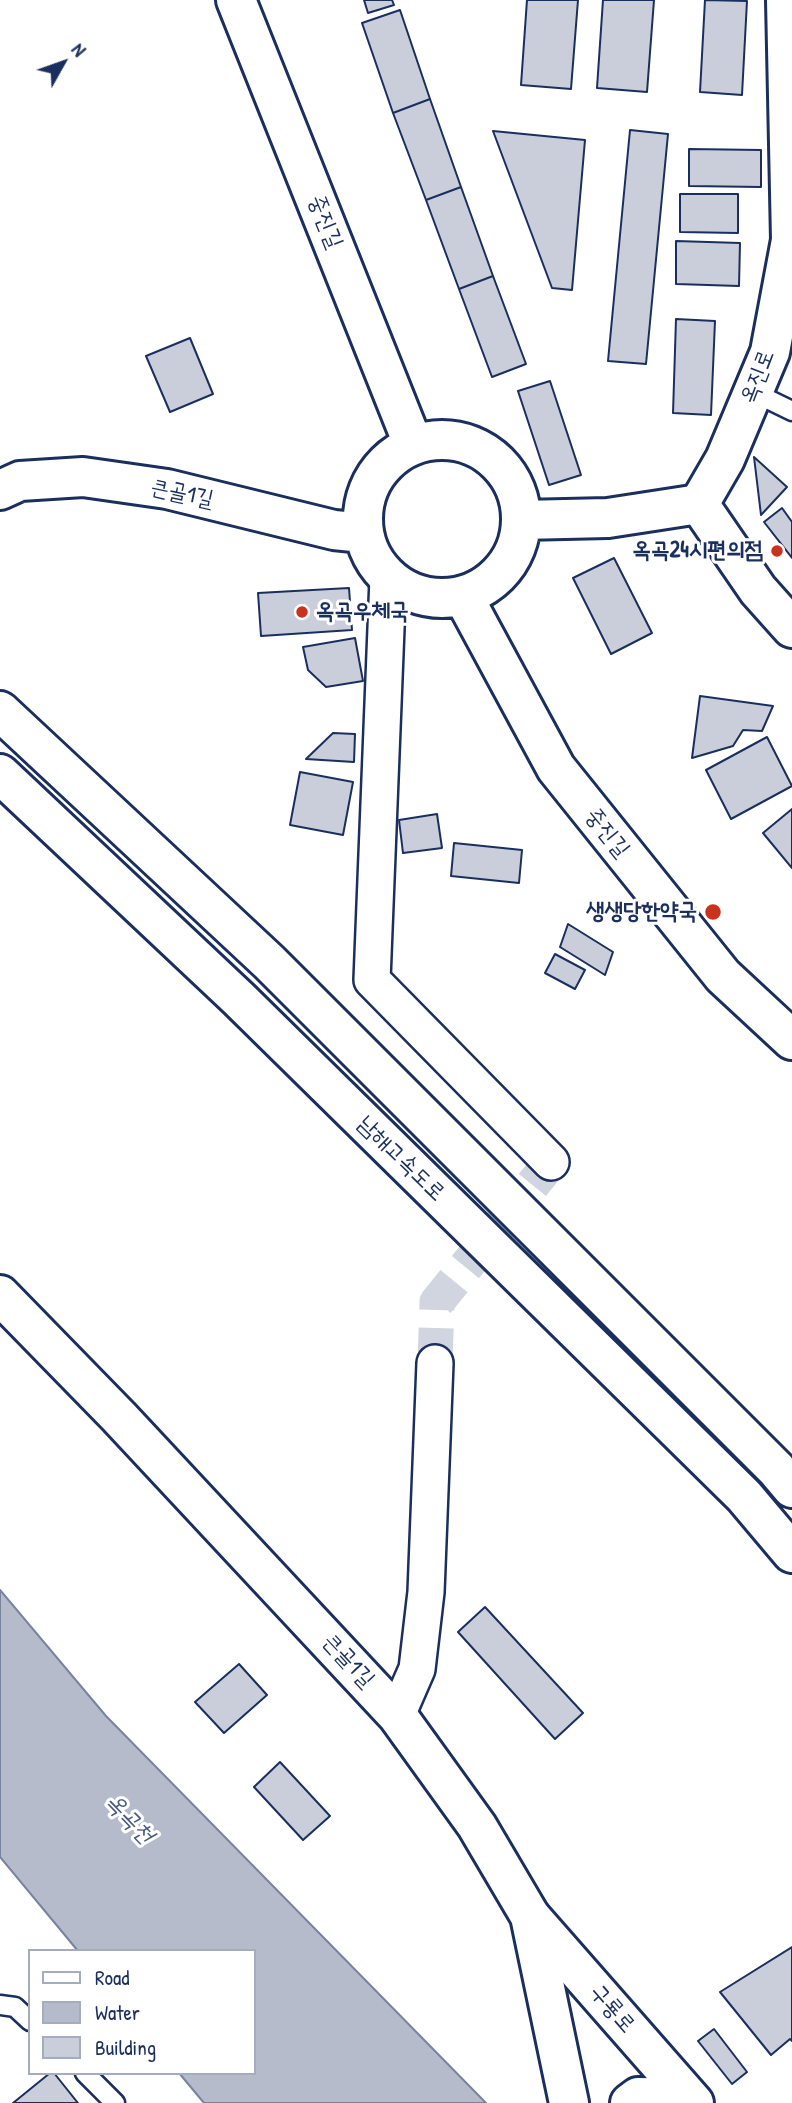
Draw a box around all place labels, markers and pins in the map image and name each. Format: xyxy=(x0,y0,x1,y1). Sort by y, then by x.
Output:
place label: 옥곡24시편의점 xyxy=(633,537,763,565)
marker: 옥곡24시편의점 xyxy=(769,543,785,559)
place label: 옥곡우체국 xyxy=(316,598,409,626)
marker: 옥곡우체국 xyxy=(294,604,310,620)
place label: 생생당한약국 xyxy=(586,898,697,926)
marker: 생생당한약국 xyxy=(703,902,723,922)

